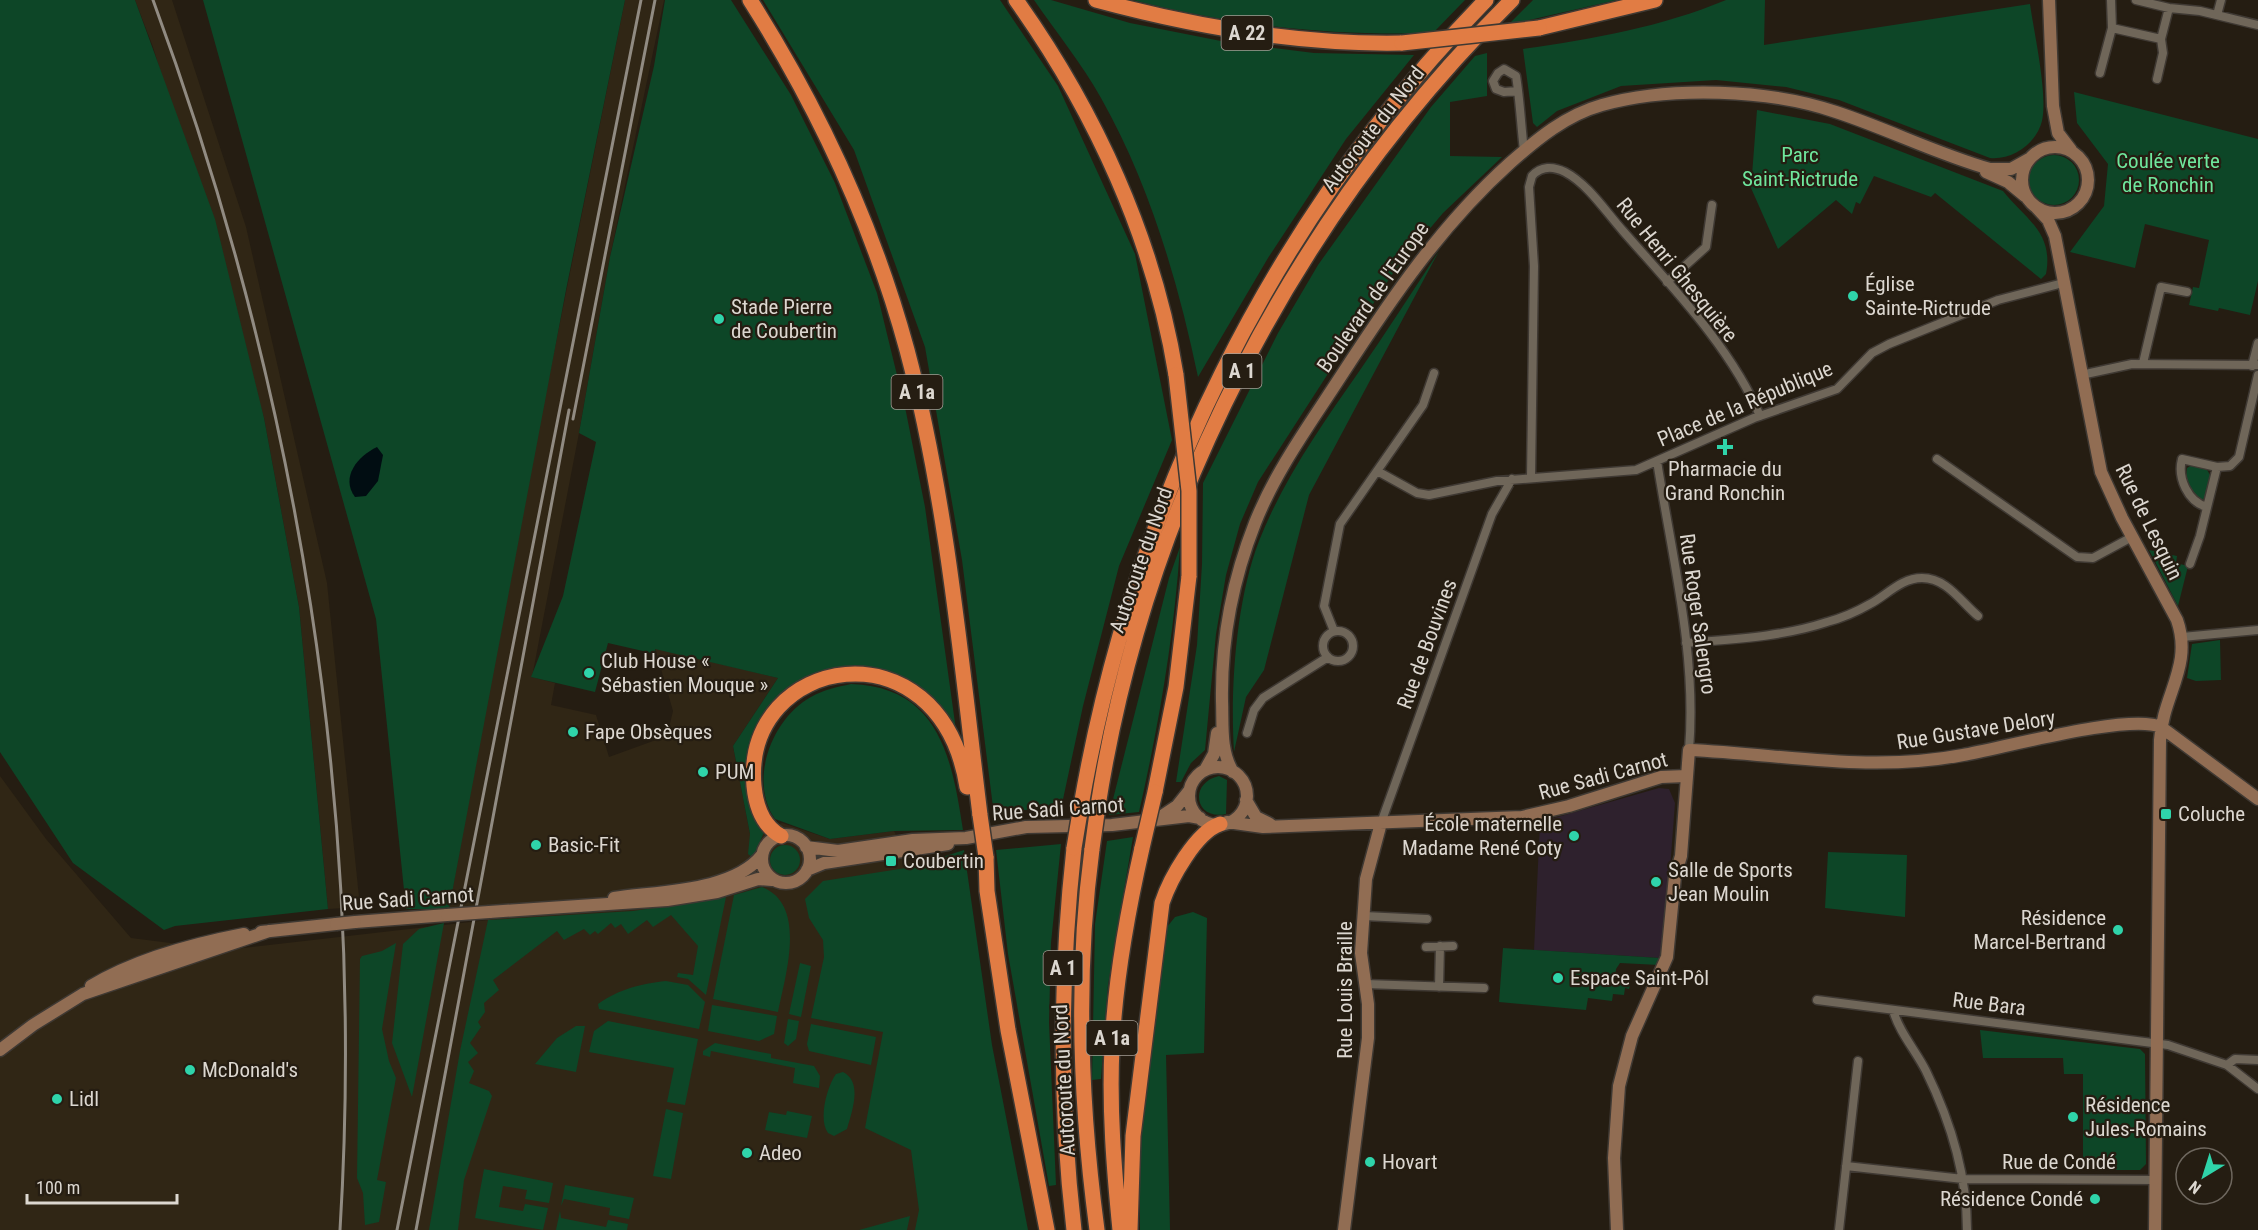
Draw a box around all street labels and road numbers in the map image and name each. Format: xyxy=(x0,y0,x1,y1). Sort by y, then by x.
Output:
road number: A 22 xyxy=(1222,16,1272,50)
street label: Autoroute du Nord xyxy=(1317,62,1429,196)
street label: Rue Henri Ghesquière xyxy=(1612,193,1743,347)
street label: Boulevard de l'Europe xyxy=(1312,217,1434,377)
road number: A 1 xyxy=(1222,354,1262,388)
street label: Place de la République xyxy=(1654,356,1836,452)
road number: A 1a xyxy=(892,375,942,409)
street label: Rue de Lesquin xyxy=(2111,460,2187,584)
street label: Autoroute du Nord xyxy=(1105,484,1177,636)
street label: Rue Roger Salengro xyxy=(1675,532,1721,696)
street label: Rue de Bouvines xyxy=(1392,576,1462,712)
street label: Rue Gustave Delory xyxy=(1895,706,2057,754)
street label: Rue Sadi Carnot xyxy=(1536,747,1670,805)
street label: Rue Sadi Carnot xyxy=(991,792,1125,826)
street label: Rue Sadi Carnot xyxy=(341,882,475,916)
street label: Rue Louis Braille xyxy=(1333,921,1357,1059)
road number: A 1 xyxy=(1044,951,1082,985)
street label: Rue Bara xyxy=(1951,988,2027,1020)
street label: Autoroute du Nord xyxy=(1048,1003,1080,1157)
road number: A 1a xyxy=(1086,1021,1138,1055)
street label: Rue de Condé xyxy=(2002,1150,2116,1174)

